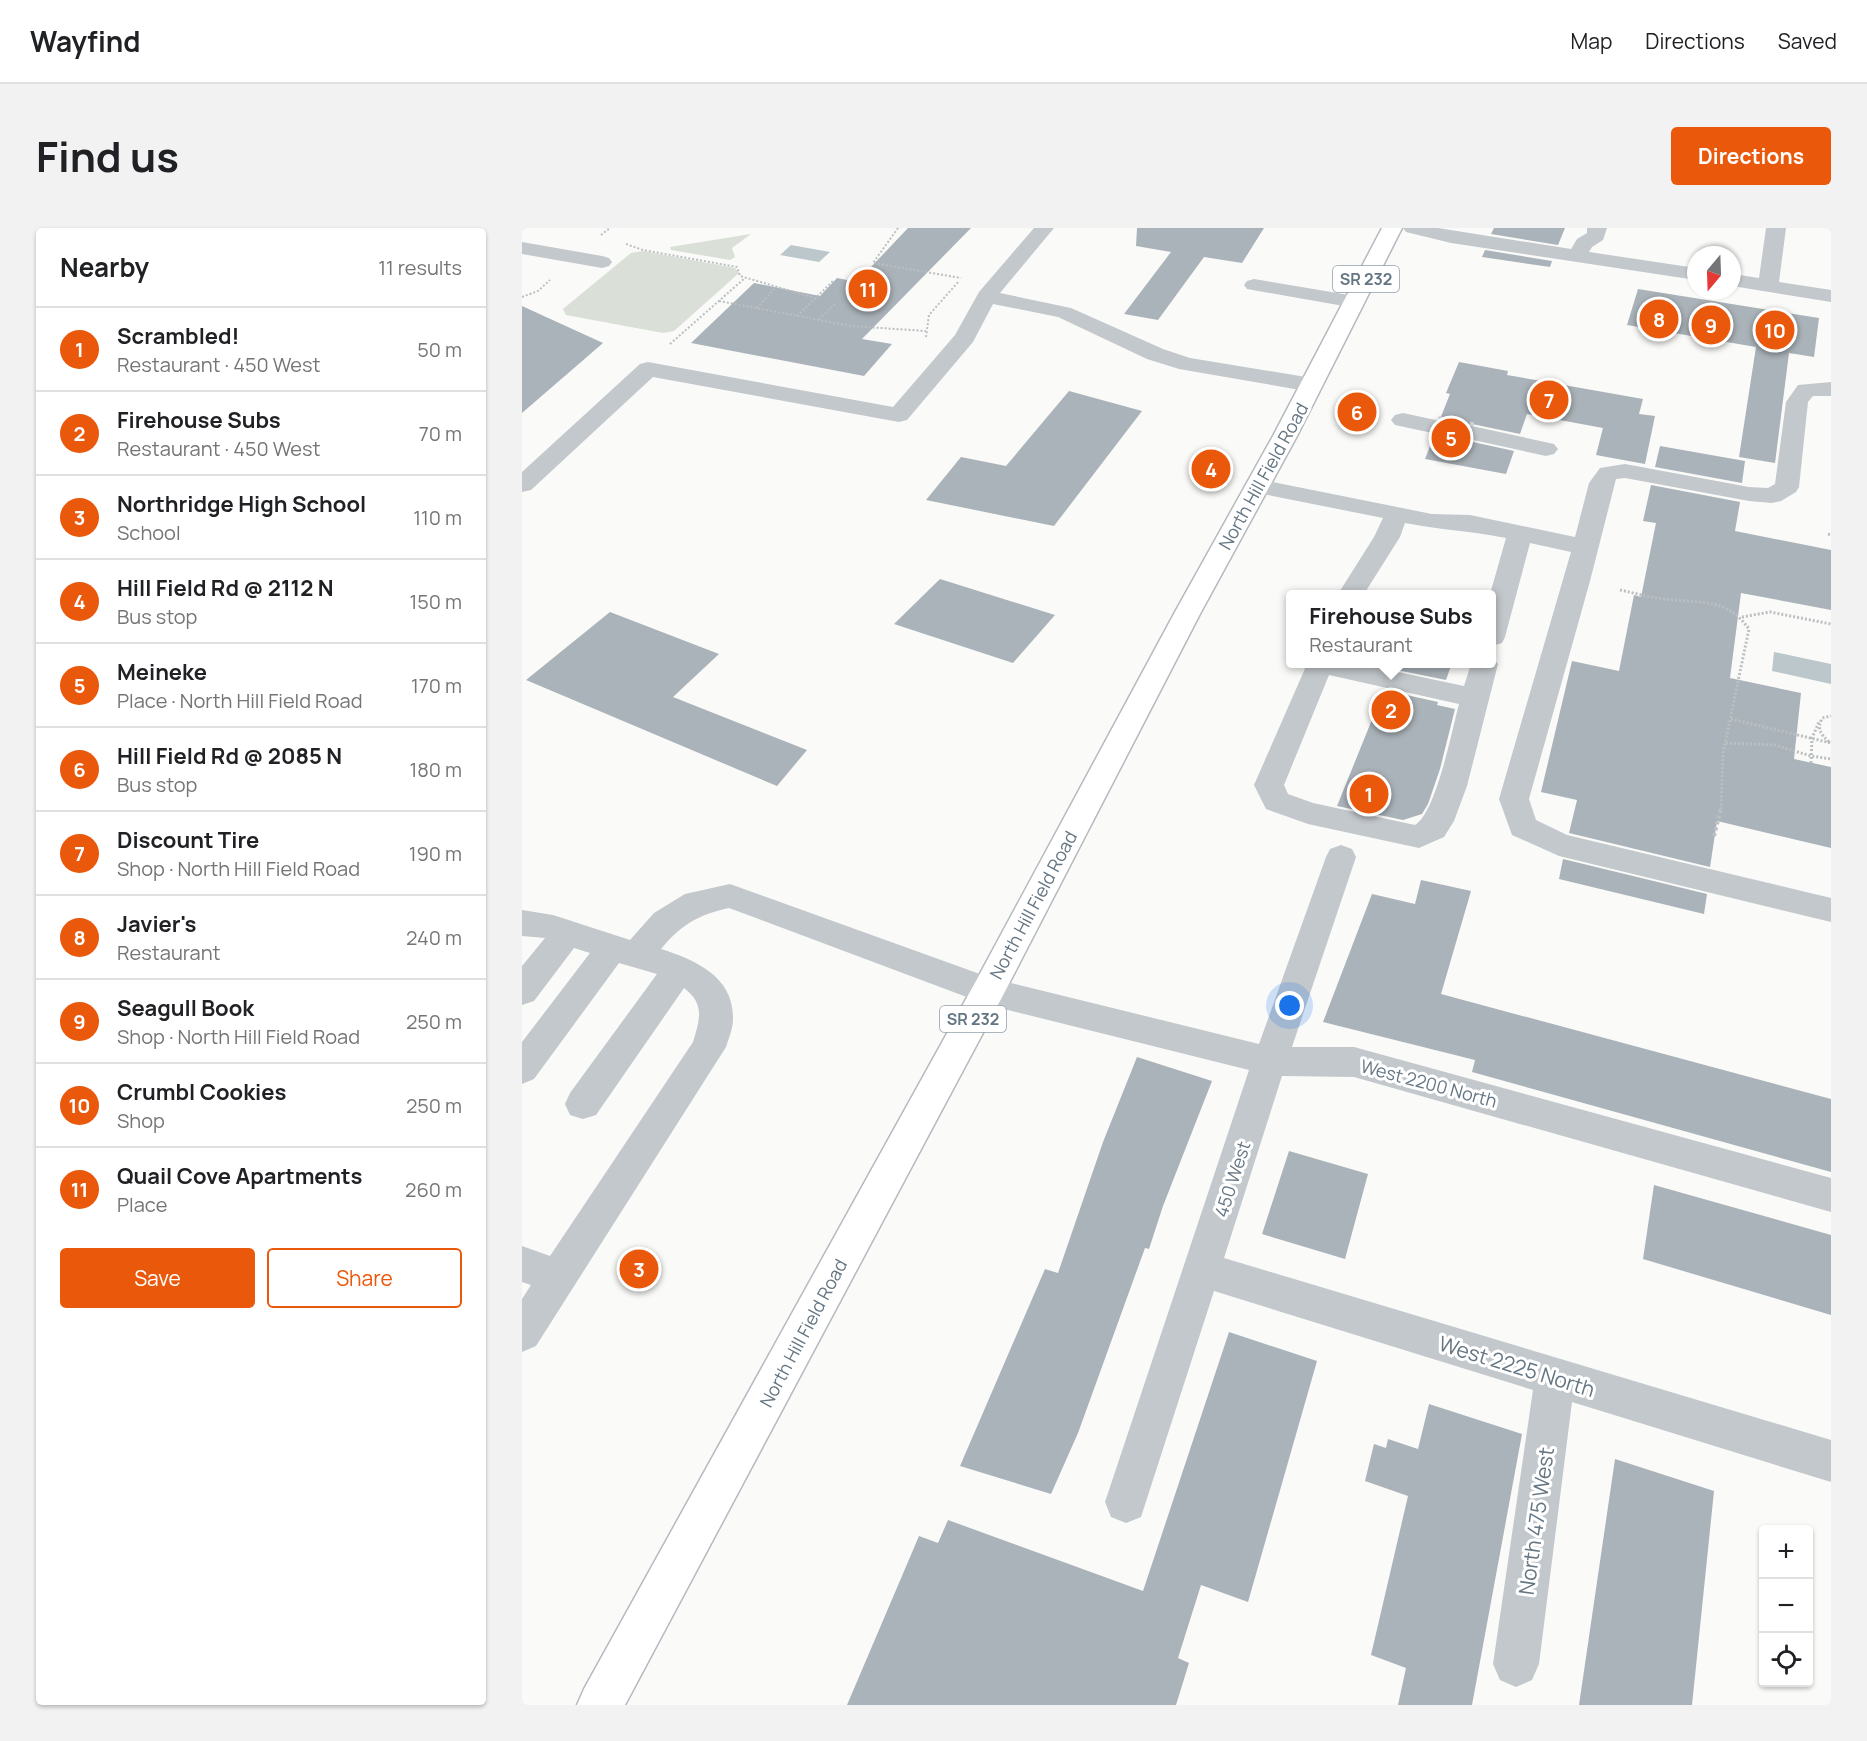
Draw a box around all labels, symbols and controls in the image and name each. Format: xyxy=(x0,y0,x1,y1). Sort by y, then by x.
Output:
text: Wayfind xyxy=(30,22,140,60)
text: Map xyxy=(1571,27,1612,55)
text: Directions xyxy=(1645,27,1745,55)
text: Saved xyxy=(1778,27,1837,55)
text: Find us xyxy=(36,127,179,185)
button: Directions xyxy=(1671,127,1831,185)
north arrow xyxy=(1687,246,1741,300)
text: Nearby xyxy=(60,249,149,285)
text: 11 results xyxy=(378,254,462,281)
pin: 11 xyxy=(848,266,888,312)
road number: SR 232 xyxy=(1333,266,1399,292)
pin: 8 xyxy=(1640,296,1678,341)
pin: 9 xyxy=(1692,302,1730,348)
pin: 10 xyxy=(1756,308,1794,352)
text: Scrambled! xyxy=(117,321,240,351)
text: 1 xyxy=(75,336,84,363)
text: 50 m xyxy=(417,336,462,363)
text: Restaurant · 450 West xyxy=(117,351,320,378)
pin: 7 xyxy=(1530,378,1568,423)
pin: 6 xyxy=(1338,390,1376,435)
street label: North Hill Field Road xyxy=(1213,398,1313,554)
text: Firehouse Subs xyxy=(117,405,281,435)
pin: 5 xyxy=(1432,416,1470,460)
text: 2 xyxy=(74,420,85,447)
text: 70 m xyxy=(419,420,462,447)
text: Restaurant · 450 West xyxy=(117,435,320,462)
pin: 4 xyxy=(1192,446,1230,492)
text: Northridge High School xyxy=(117,489,366,519)
text: 3 xyxy=(74,504,85,531)
text: 110 m xyxy=(413,504,462,531)
text: School xyxy=(117,519,181,546)
text: Hill Field Rd @ 2112 N xyxy=(117,573,334,603)
text: 4 xyxy=(73,588,86,615)
text: 150 m xyxy=(409,588,462,615)
popup xyxy=(1286,590,1496,668)
text: Firehouse Subs xyxy=(1309,601,1473,631)
text: Bus stop xyxy=(117,603,197,630)
text: Restaurant xyxy=(1309,631,1413,658)
text: Meineke xyxy=(117,657,207,687)
text: 5 xyxy=(74,672,85,699)
text: 170 m xyxy=(411,672,462,699)
text: Place · North Hill Field Road xyxy=(117,687,363,714)
pin: 2 xyxy=(1372,688,1410,732)
text: Hill Field Rd @ 2085 N xyxy=(117,741,342,771)
text: 6 xyxy=(73,756,86,783)
text: 180 m xyxy=(409,756,462,783)
text: Bus stop xyxy=(117,771,197,798)
pin: 1 xyxy=(1350,772,1388,816)
text: Discount Tire xyxy=(117,825,259,855)
street label: North Hill Field Road xyxy=(984,827,1082,983)
text: 7 xyxy=(74,840,85,867)
text: 190 m xyxy=(409,840,462,867)
text: Shop · North Hill Field Road xyxy=(117,855,360,882)
text: Javier's xyxy=(117,909,197,939)
text: 8 xyxy=(73,924,86,951)
text: 240 m xyxy=(406,924,462,951)
text: Restaurant xyxy=(117,939,221,966)
your location xyxy=(1275,991,1304,1020)
text: Seagull Book xyxy=(117,993,254,1023)
road number: SR 232 xyxy=(940,1006,1006,1032)
text: 9 xyxy=(73,1008,86,1035)
text: 250 m xyxy=(406,1008,462,1035)
text: Shop · North Hill Field Road xyxy=(117,1023,360,1050)
street label: West 2200 North xyxy=(1358,1053,1500,1113)
text: Crumbl Cookies xyxy=(117,1077,286,1107)
text: 10 xyxy=(69,1092,90,1119)
text: 250 m xyxy=(406,1092,462,1119)
text: Shop xyxy=(117,1107,165,1134)
street label: 450 West xyxy=(1208,1138,1256,1220)
text: Quail Cove Apartments xyxy=(117,1161,362,1191)
text: 11 xyxy=(71,1176,88,1203)
text: 260 m xyxy=(405,1176,462,1203)
text: Place xyxy=(117,1191,167,1218)
pin: 3 xyxy=(620,1246,658,1292)
button: Save xyxy=(60,1248,255,1308)
button: Share xyxy=(267,1248,462,1308)
street label: North Hill Field Road xyxy=(754,1255,852,1411)
street label: West 2225 North xyxy=(1436,1329,1598,1403)
street label: North 475 West xyxy=(1512,1445,1560,1597)
map controls xyxy=(1759,1525,1813,1687)
button: + xyxy=(1759,1525,1813,1579)
button: − xyxy=(1759,1579,1813,1633)
button: locate xyxy=(1759,1633,1813,1687)

